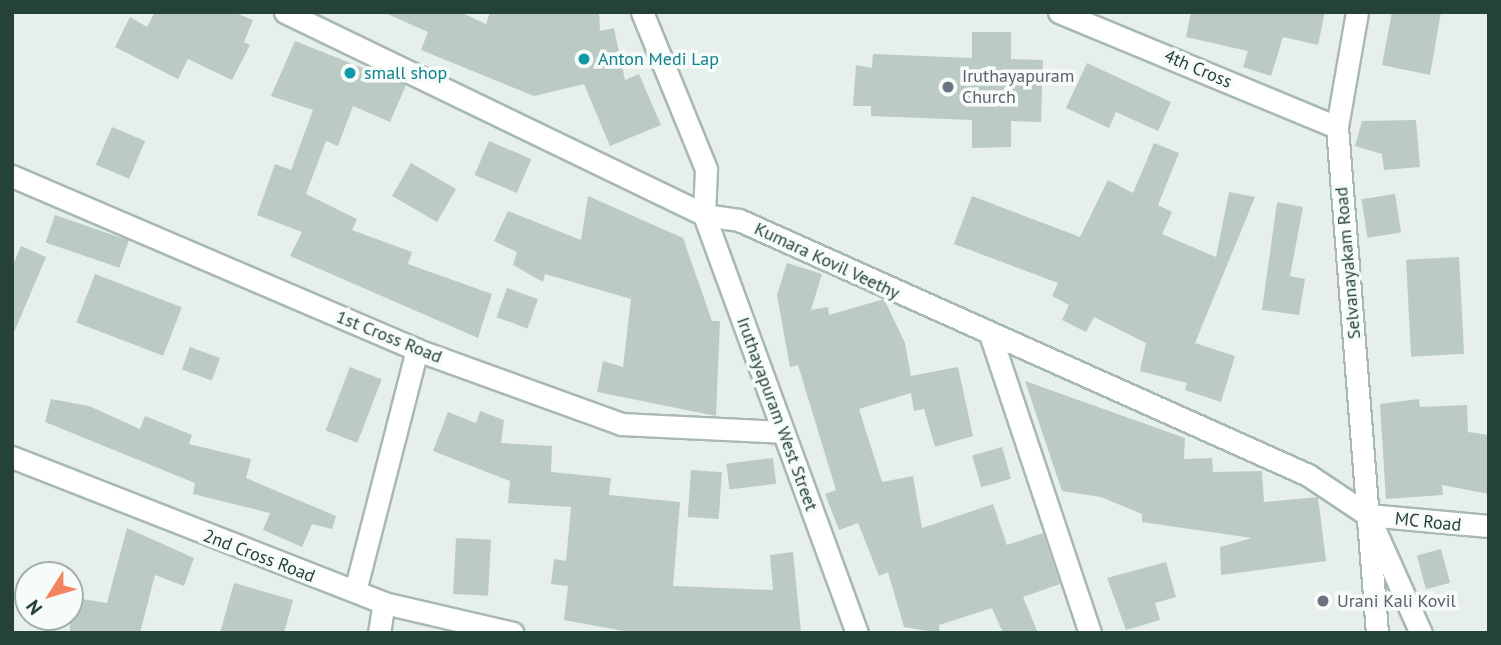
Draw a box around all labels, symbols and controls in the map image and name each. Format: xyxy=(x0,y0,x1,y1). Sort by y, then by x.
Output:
street label: 4th Cross xyxy=(1161,45,1235,93)
place label: Anton Medi Lap xyxy=(598,48,719,70)
marker: Anton Medi Lap xyxy=(576,51,592,67)
place label: small shop xyxy=(364,62,447,84)
marker: small shop xyxy=(342,65,358,81)
place label: Iruthayapuram Church xyxy=(962,66,1074,108)
marker: Iruthayapuram Church xyxy=(940,79,956,95)
street label: Selvanayakam Road xyxy=(1331,186,1365,340)
street label: Kumara Kovil Veethy xyxy=(751,218,903,304)
street label: 1st Cross Road xyxy=(333,306,445,368)
street label: Iruthayapuram West Street xyxy=(732,314,822,514)
street label: MC Road xyxy=(1393,508,1463,536)
street label: 2nd Cross Road xyxy=(200,525,318,587)
north arrow xyxy=(14,561,84,631)
place label: Urani Kali Kovil xyxy=(1337,590,1456,612)
marker: Urani Kali Kovil xyxy=(1315,593,1331,609)
text: N xyxy=(20,595,47,620)

